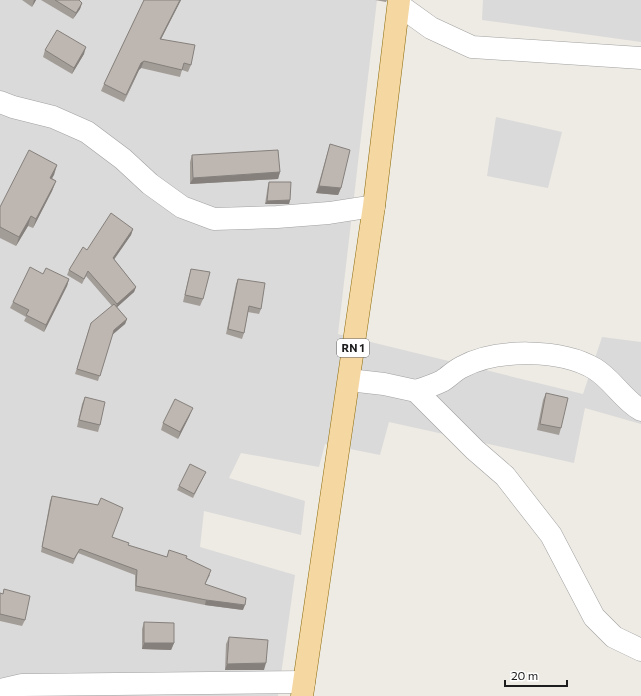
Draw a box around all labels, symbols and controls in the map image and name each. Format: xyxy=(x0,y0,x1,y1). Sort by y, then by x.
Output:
road number: RN 1 xyxy=(337,339,369,357)
scale bar xyxy=(505,662,567,688)
text: 20 m xyxy=(511,668,538,682)

